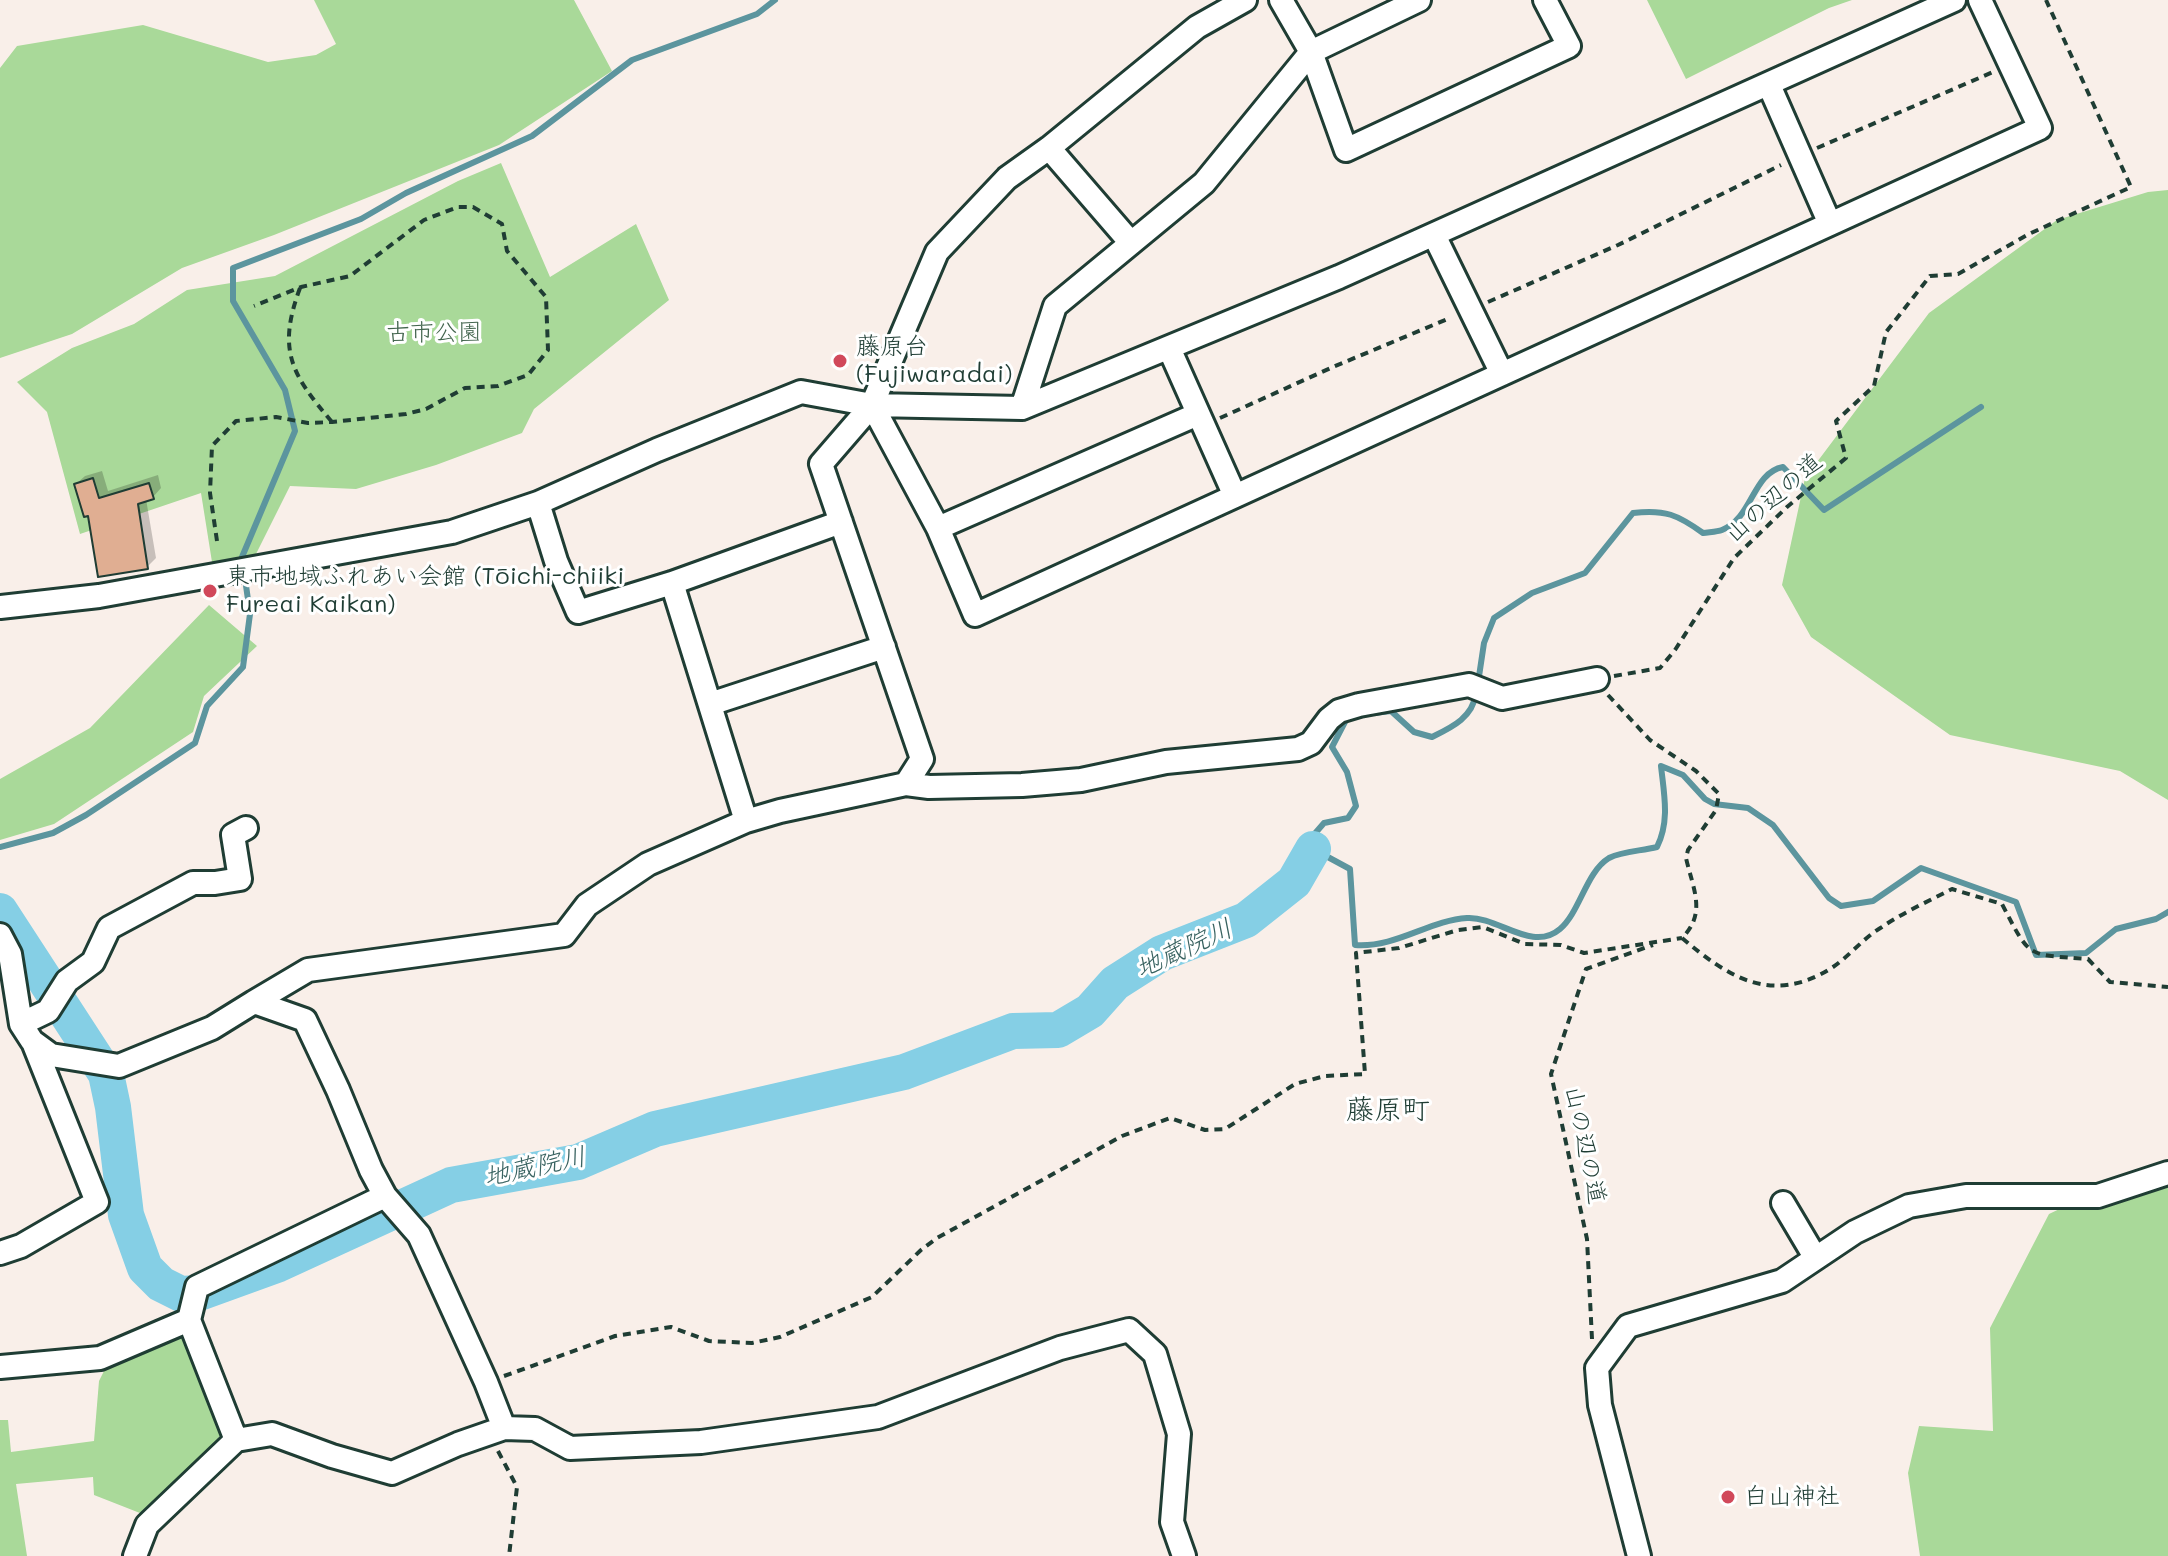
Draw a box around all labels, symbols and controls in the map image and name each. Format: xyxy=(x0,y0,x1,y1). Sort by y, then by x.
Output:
park label: 古市公園 xyxy=(386,319,482,347)
place label: 藤原台 (Fujiwaradai) xyxy=(856,333,1012,389)
marker: 藤原台 (Fujiwaradai) xyxy=(831,352,849,370)
street label: 山の辺の道 xyxy=(1720,447,1828,549)
place label: 東市地域ふれあい会館 (Tōichi-chiiki Fureai Kaikan) xyxy=(226,563,624,619)
marker: 東市地域ふれあい会館 (Tōichi-chiiki Fureai Kaikan) xyxy=(201,582,219,600)
water label: 地蔵院川 xyxy=(1130,913,1238,985)
street label: 山の辺の道 xyxy=(1558,1083,1612,1207)
district label: 藤原町 xyxy=(1346,1093,1430,1127)
water label: 地蔵院川 xyxy=(481,1141,589,1193)
place label: 白山神社 xyxy=(1744,1483,1840,1511)
marker: 白山神社 xyxy=(1719,1488,1737,1506)

